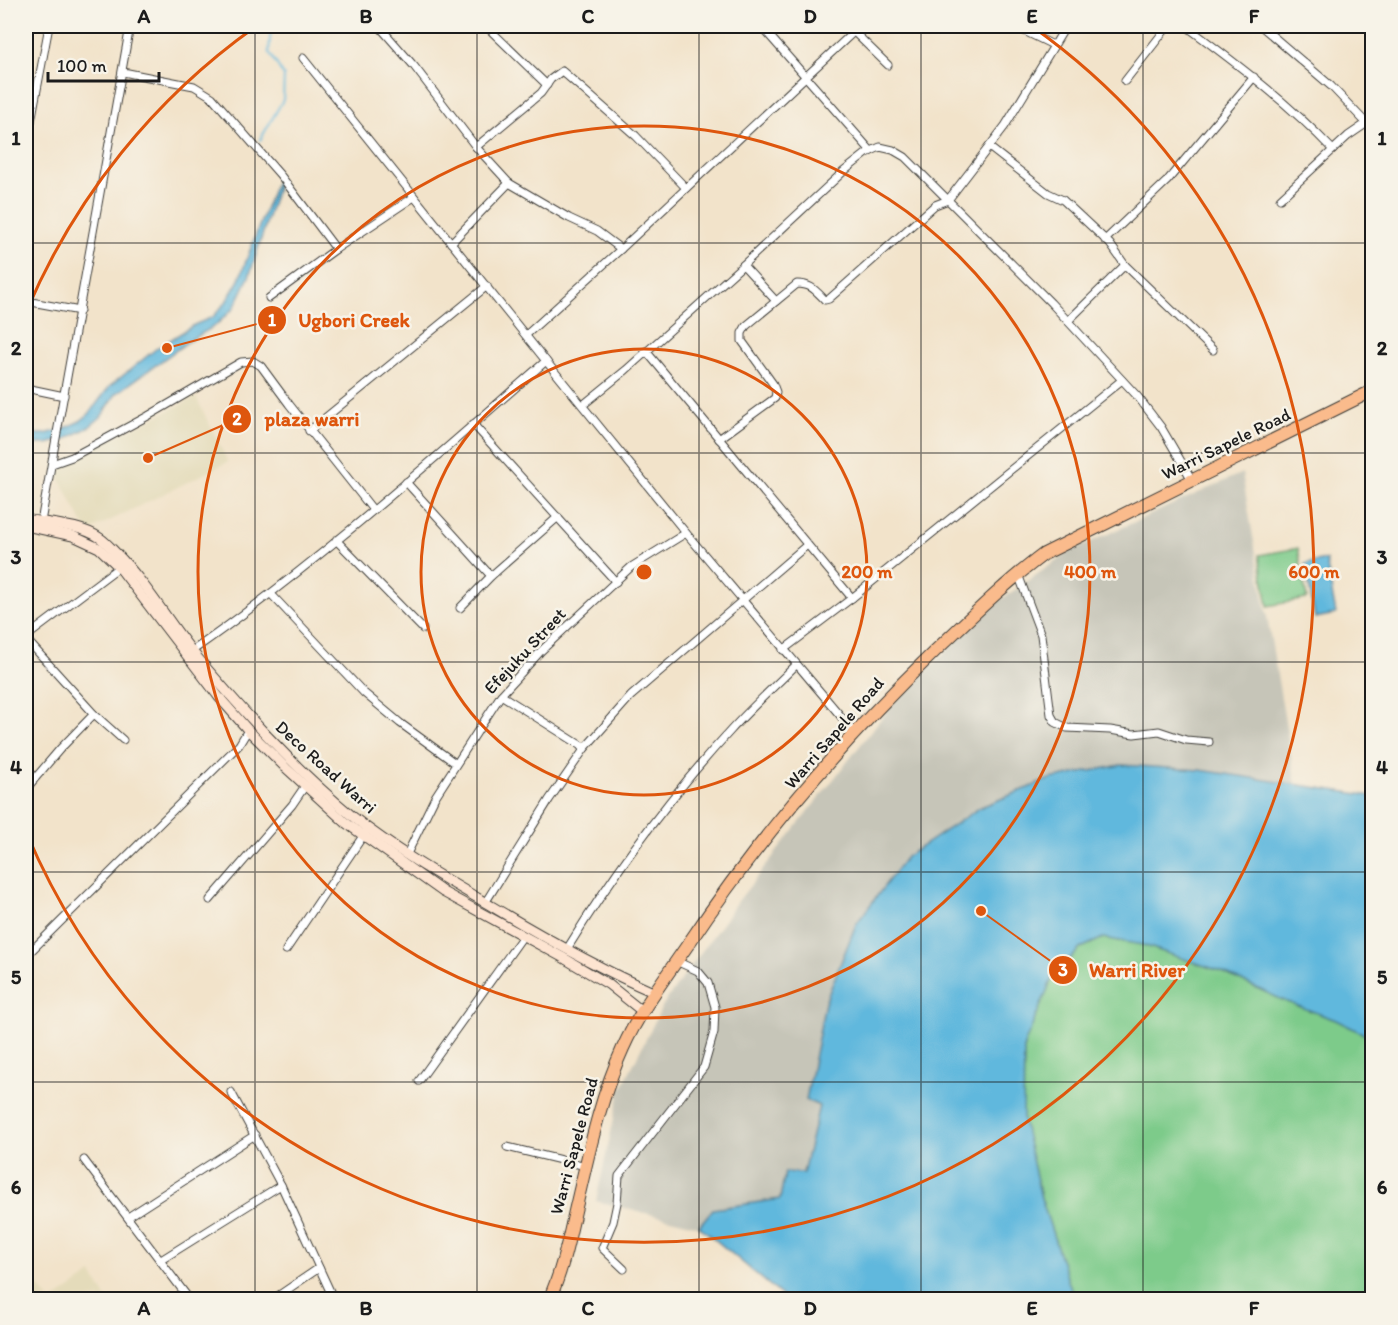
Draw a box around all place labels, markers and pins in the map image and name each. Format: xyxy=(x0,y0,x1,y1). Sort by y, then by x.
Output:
callout: Ugbori Creek xyxy=(257,301,422,339)
callout: plaza warri xyxy=(222,400,371,438)
centre of rings xyxy=(634,562,654,582)
callout: Warri River xyxy=(1048,951,1197,989)

